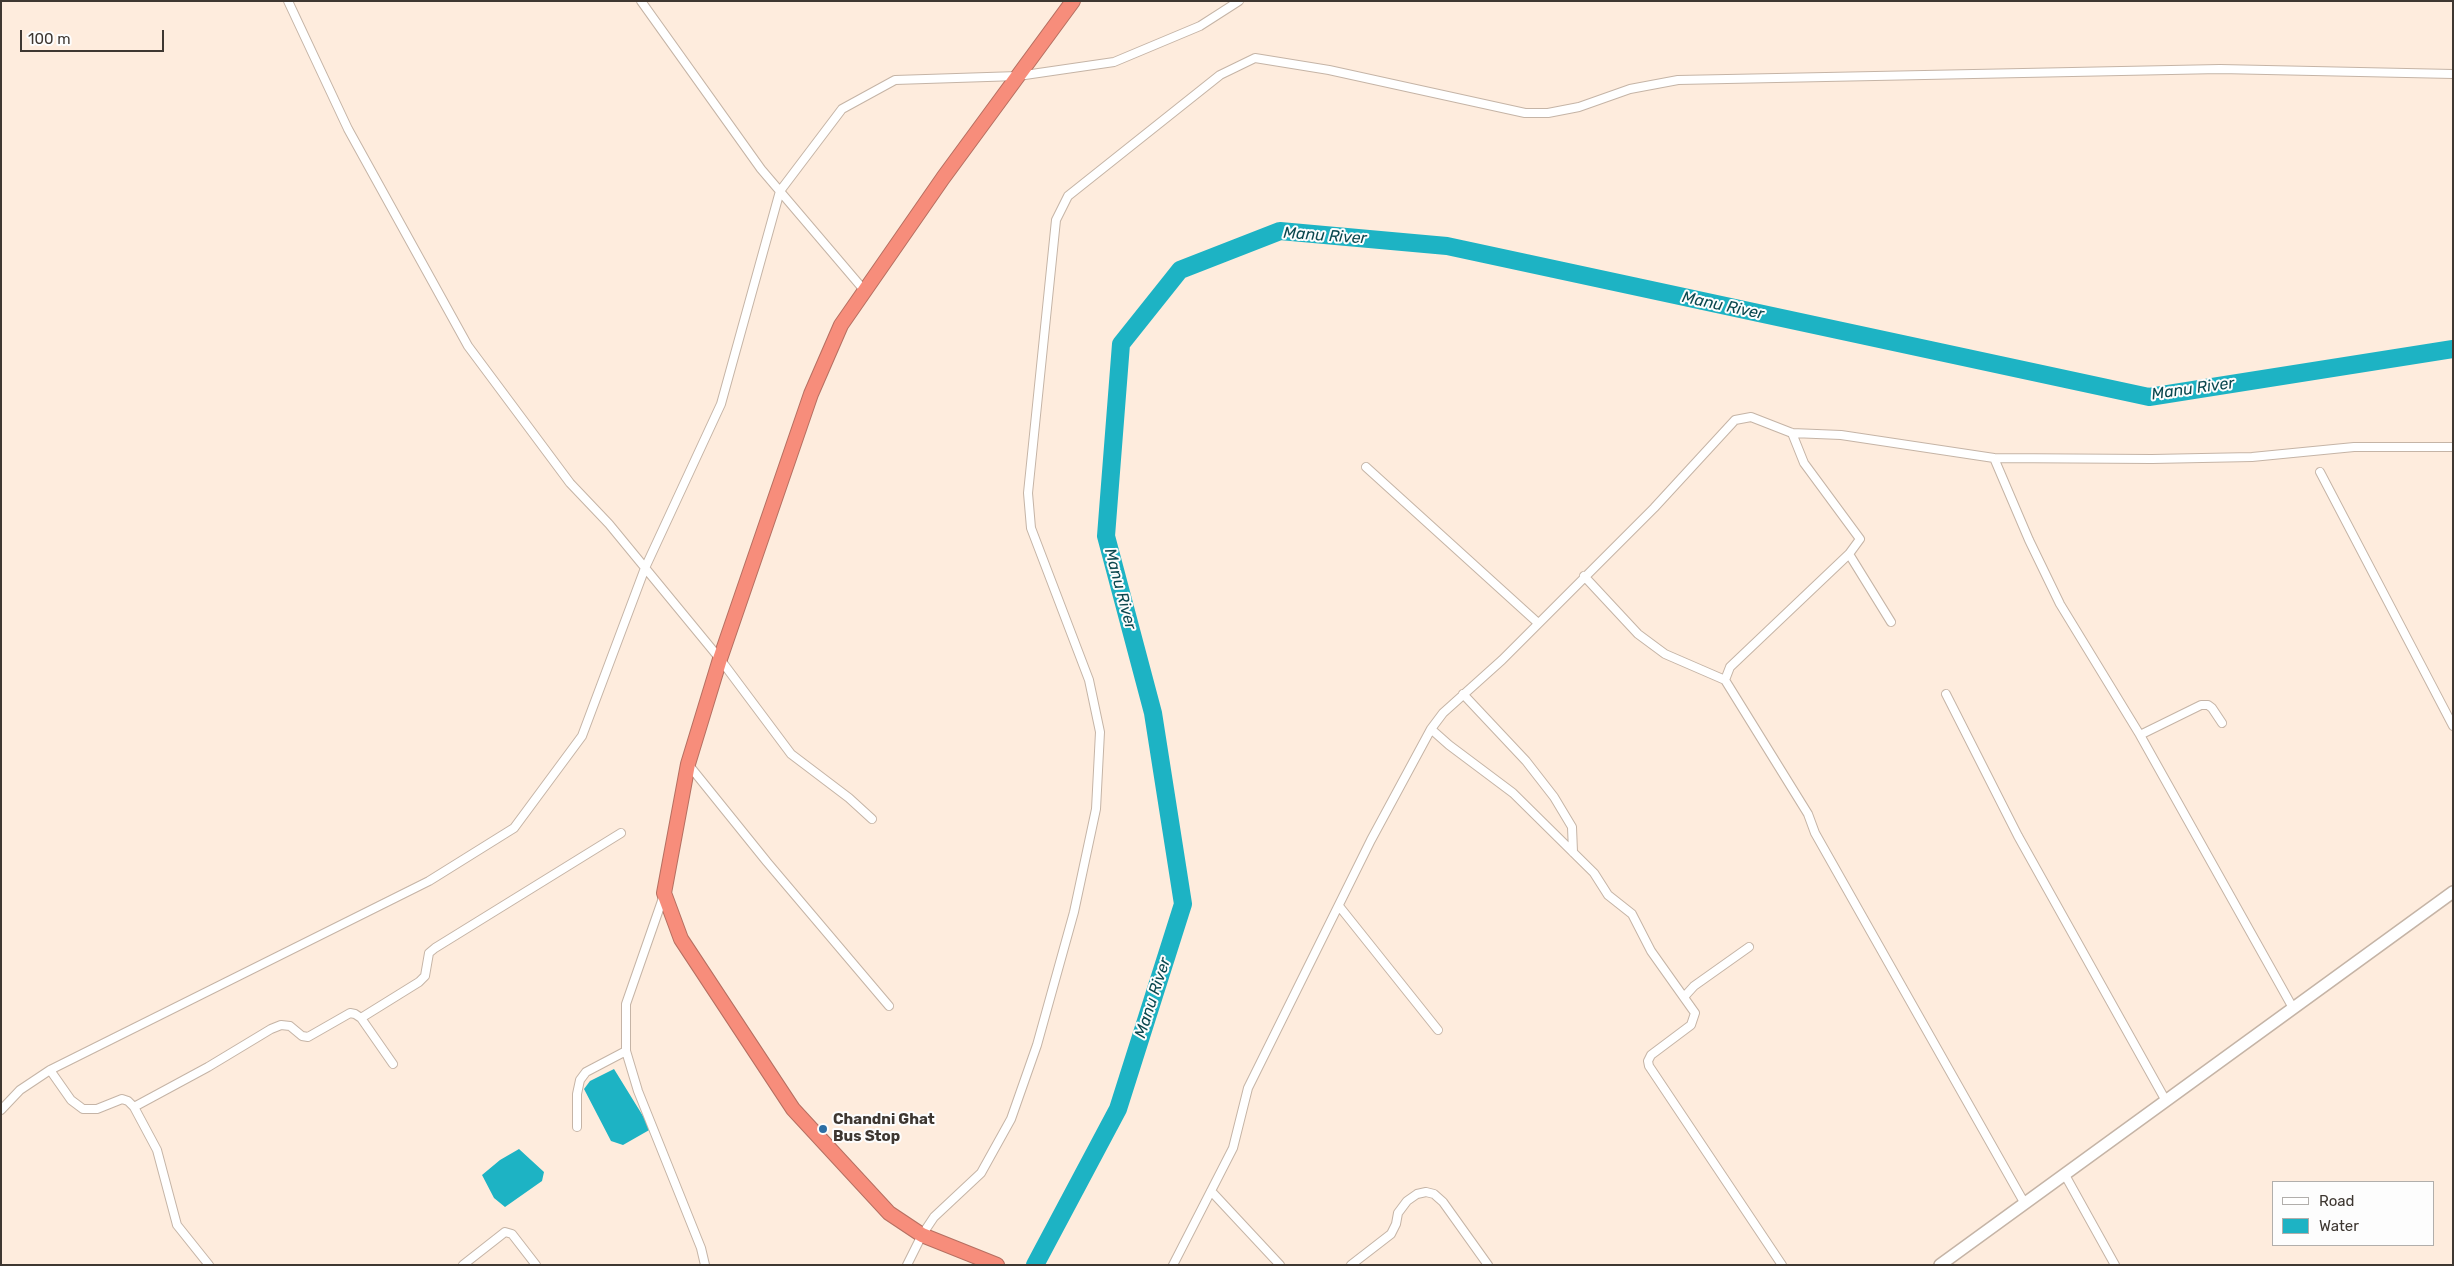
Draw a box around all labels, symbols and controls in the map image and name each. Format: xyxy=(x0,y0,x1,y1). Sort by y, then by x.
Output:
scale bar xyxy=(22,20,166,52)
text: 100 m xyxy=(28,30,70,48)
water label: Manu River xyxy=(1283,224,1367,248)
water label: Manu River xyxy=(1680,288,1766,324)
water label: Manu River xyxy=(2150,374,2236,404)
water label: Manu River xyxy=(1100,546,1140,632)
water label: Manu River xyxy=(1131,955,1175,1041)
place label: Chandni Ghat Bus Stop xyxy=(833,1111,935,1146)
marker: Chandni Ghat Bus Stop xyxy=(817,1123,829,1135)
legend xyxy=(2272,1181,2434,1246)
text: Road xyxy=(2319,1192,2355,1210)
text: Water xyxy=(2319,1217,2359,1235)

